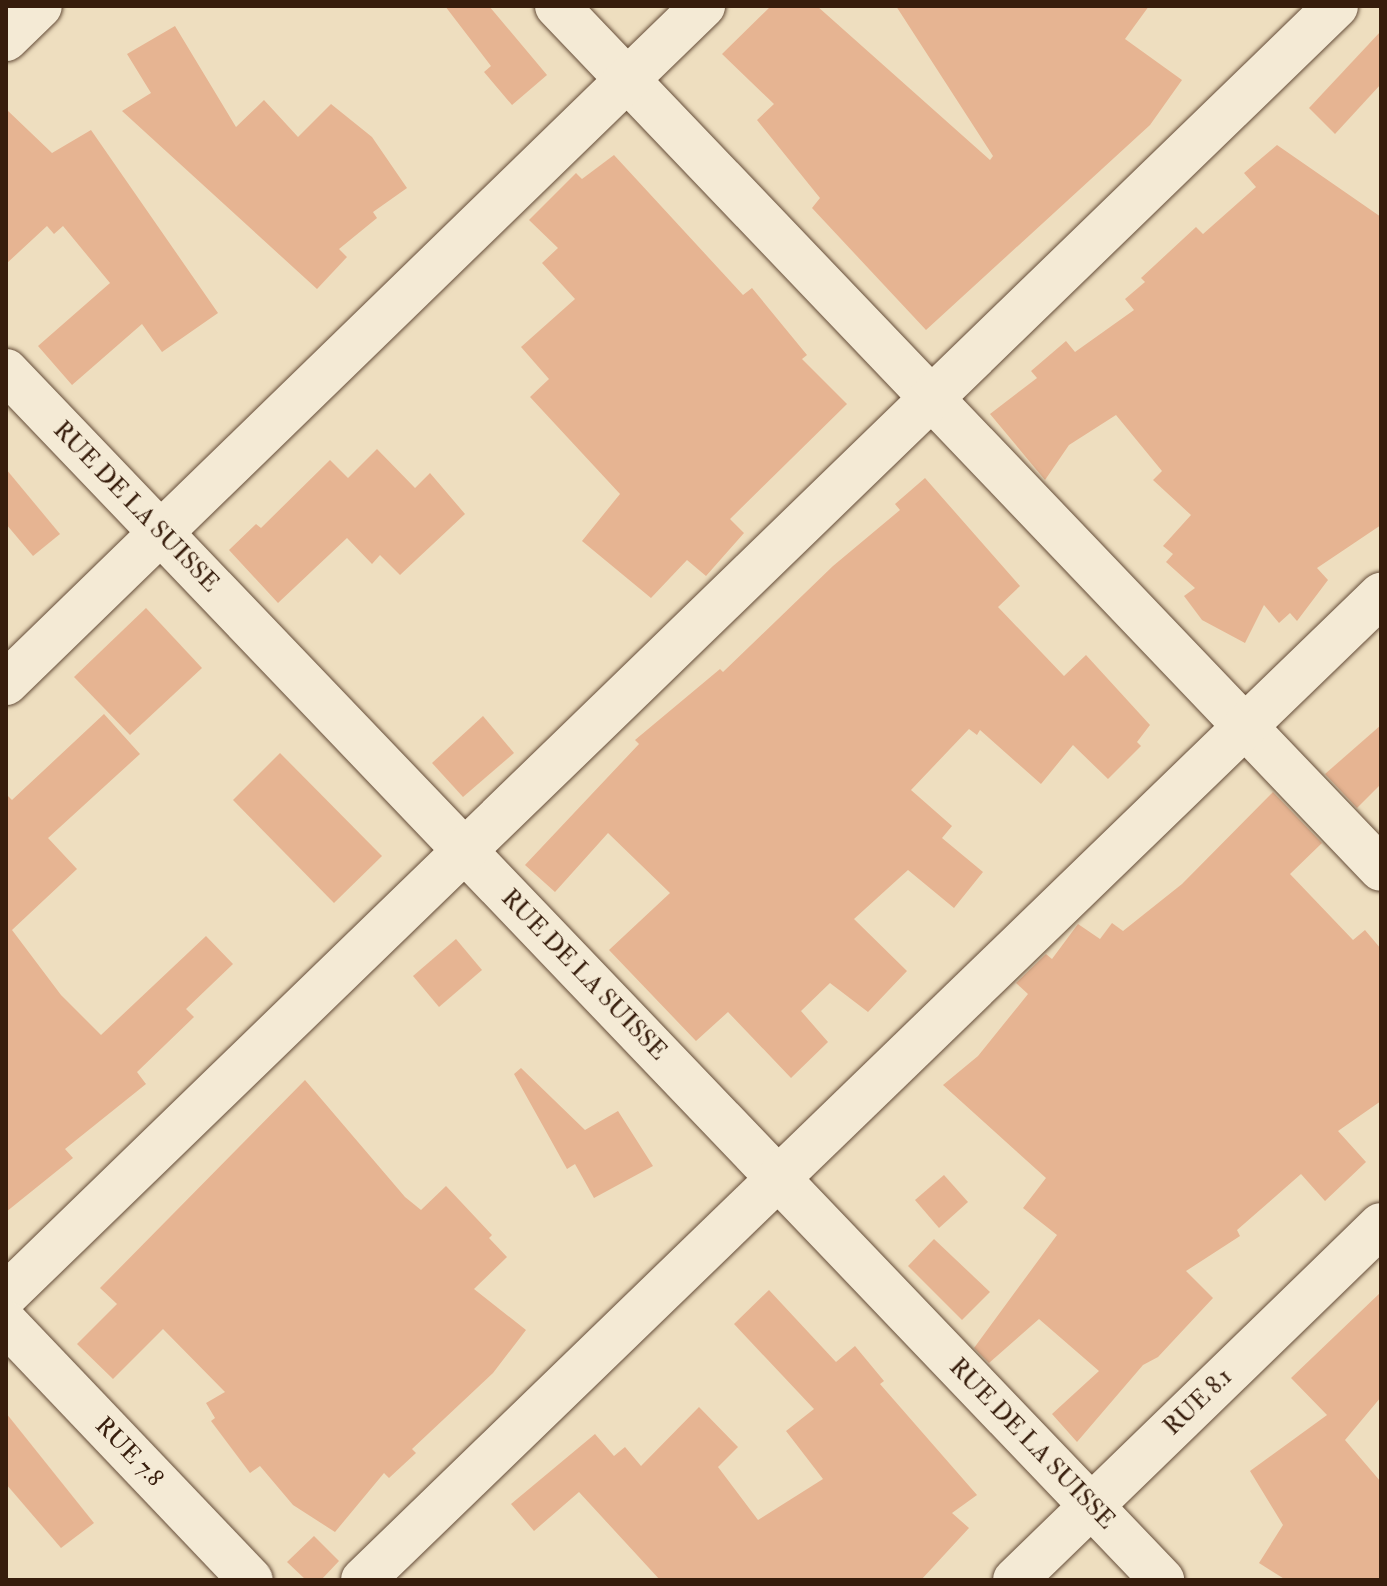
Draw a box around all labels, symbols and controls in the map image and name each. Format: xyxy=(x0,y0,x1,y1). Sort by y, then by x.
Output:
street label: RUE DE LA SUISSE xyxy=(47,416,225,598)
street label: RUE DE LA SUISSE xyxy=(495,884,673,1066)
street label: RUE DE LA SUISSE xyxy=(943,1353,1121,1535)
street label: RUE 8.1 xyxy=(1158,1363,1238,1441)
street label: RUE 7.8 xyxy=(89,1411,169,1493)

